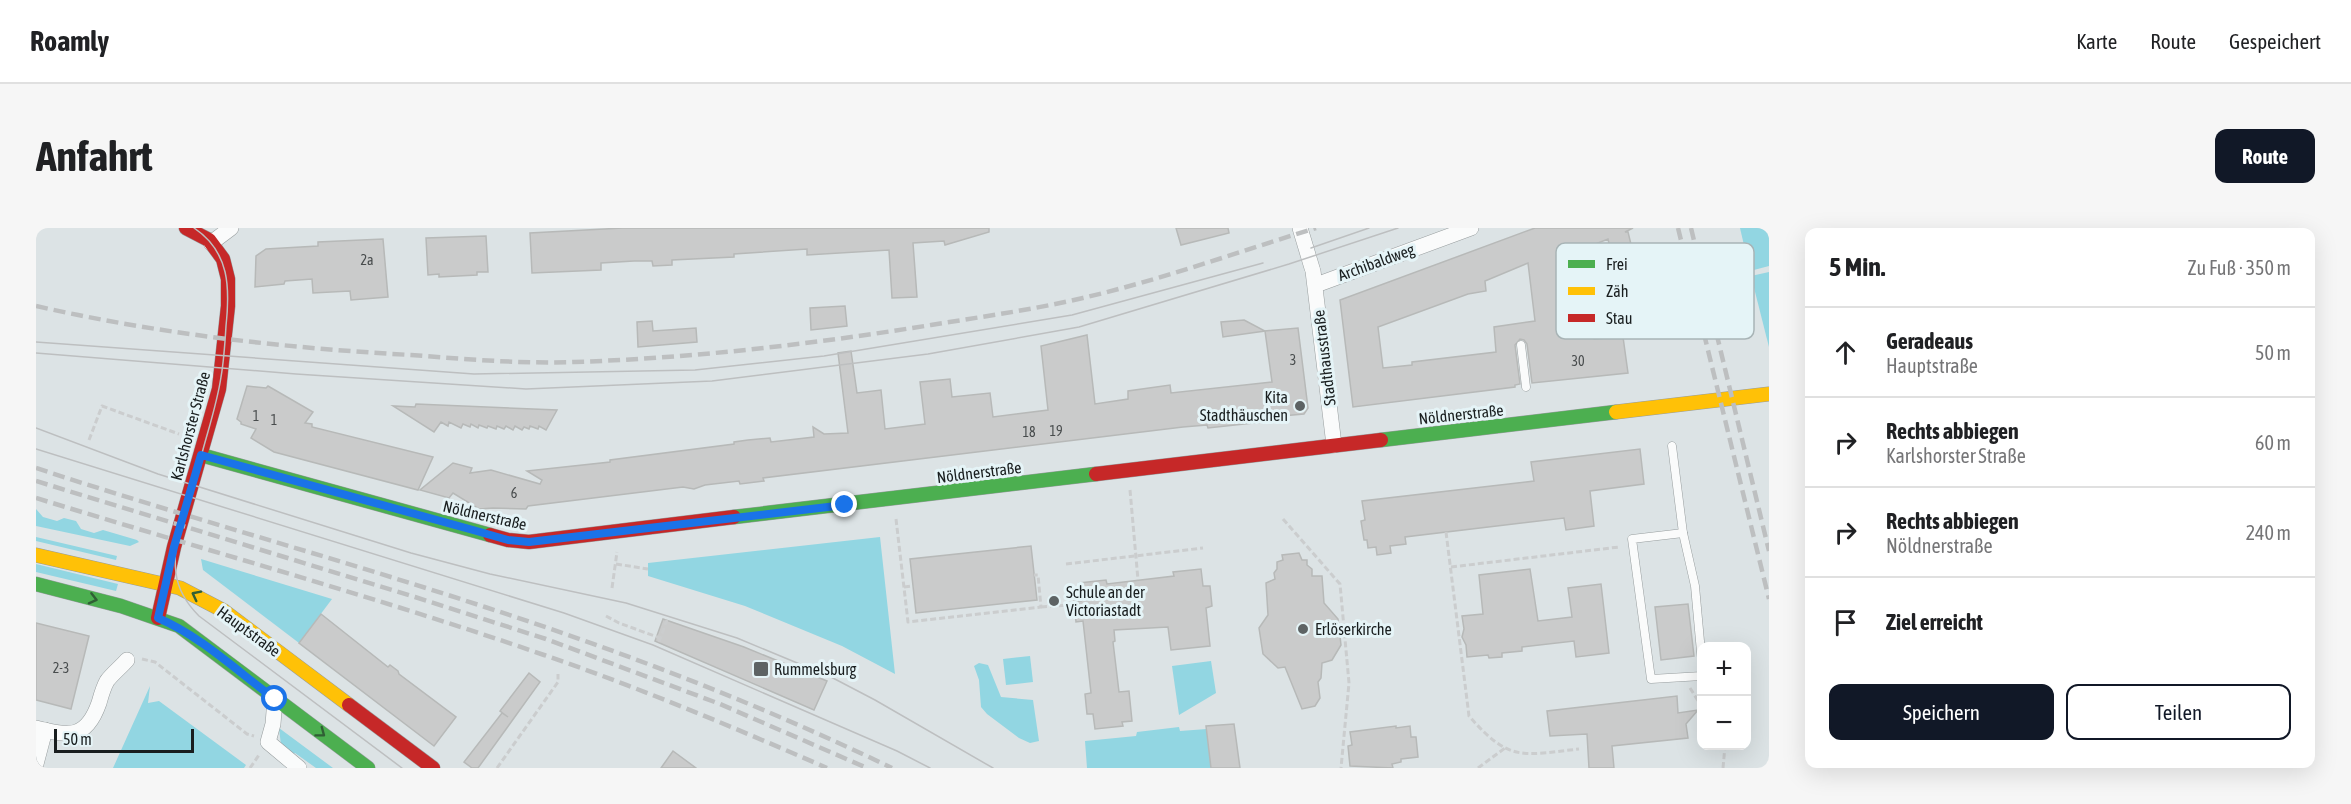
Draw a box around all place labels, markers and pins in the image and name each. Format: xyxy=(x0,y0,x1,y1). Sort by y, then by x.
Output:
place label: Kita Stadthäuschen xyxy=(1200,388,1288,424)
marker: Kita Stadthäuschen xyxy=(1293,399,1307,413)
place label: Schule an der Victoriastadt xyxy=(1066,583,1145,619)
marker: Schule an der Victoriastadt xyxy=(1047,594,1061,608)
place label: Erlöserkirche xyxy=(1315,620,1392,638)
marker: Erlöserkirche xyxy=(1296,622,1310,636)
marker: Rummelsburg xyxy=(752,660,770,678)
place label: Rummelsburg xyxy=(774,660,856,679)

